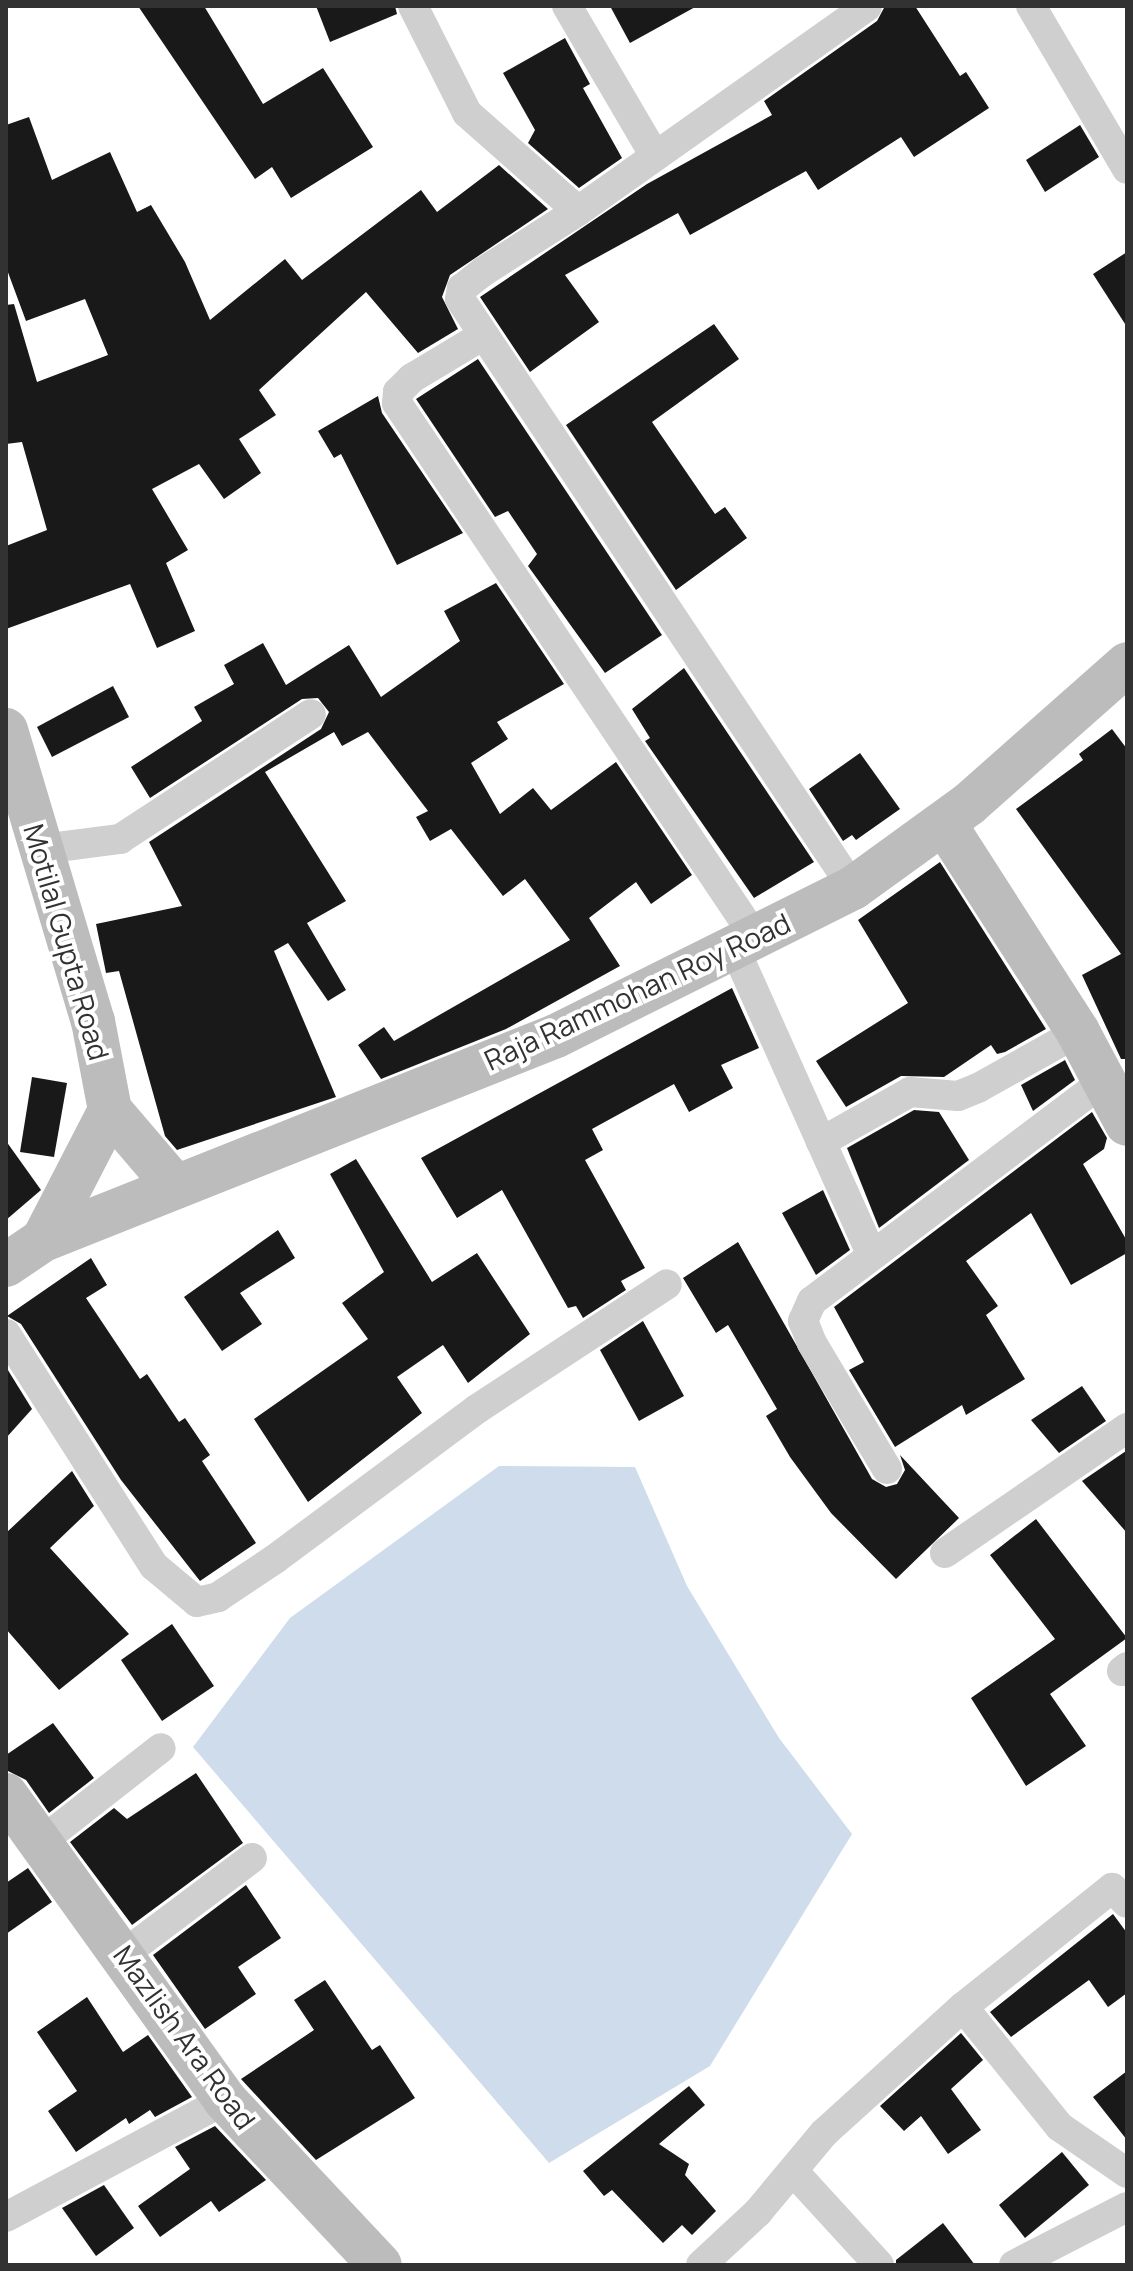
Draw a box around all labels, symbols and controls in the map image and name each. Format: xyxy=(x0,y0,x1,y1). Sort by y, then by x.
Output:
street label: Motilal Gupta Road xyxy=(17,820,117,1064)
street label: Raja Rammohan Roy Road xyxy=(479,905,795,1077)
street label: Mazlish Ara Road xyxy=(107,1939,263,2135)

